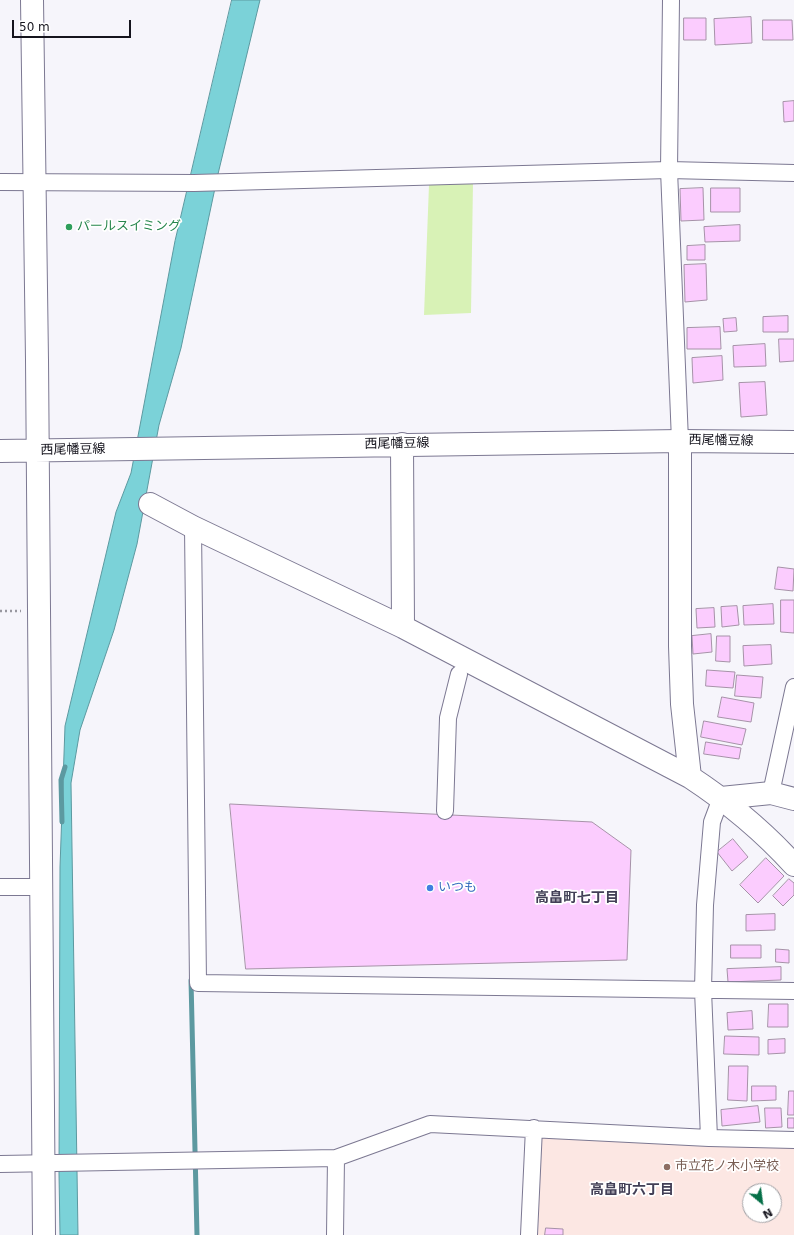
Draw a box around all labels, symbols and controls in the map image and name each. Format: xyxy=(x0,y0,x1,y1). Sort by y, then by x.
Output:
scale bar xyxy=(14,12,133,38)
text: 50 m xyxy=(19,20,50,34)
place label: パールスイミング xyxy=(77,219,181,235)
marker: パールスイミング xyxy=(64,222,74,232)
street label: 西尾幡豆線 xyxy=(688,433,754,449)
street label: 西尾幡豆線 xyxy=(364,436,430,452)
street label: 西尾幡豆線 xyxy=(40,442,106,458)
place label: いつも xyxy=(438,880,477,896)
marker: いつも xyxy=(425,883,435,893)
district label: 高畠町七丁目 xyxy=(535,890,619,906)
place label: 市立花ノ木小学校 xyxy=(675,1159,779,1175)
marker: 市立花ノ木小学校 xyxy=(662,1162,672,1172)
district label: 高畠町六丁目 xyxy=(590,1182,674,1198)
north arrow xyxy=(742,1183,782,1223)
text: N xyxy=(760,1205,775,1221)

